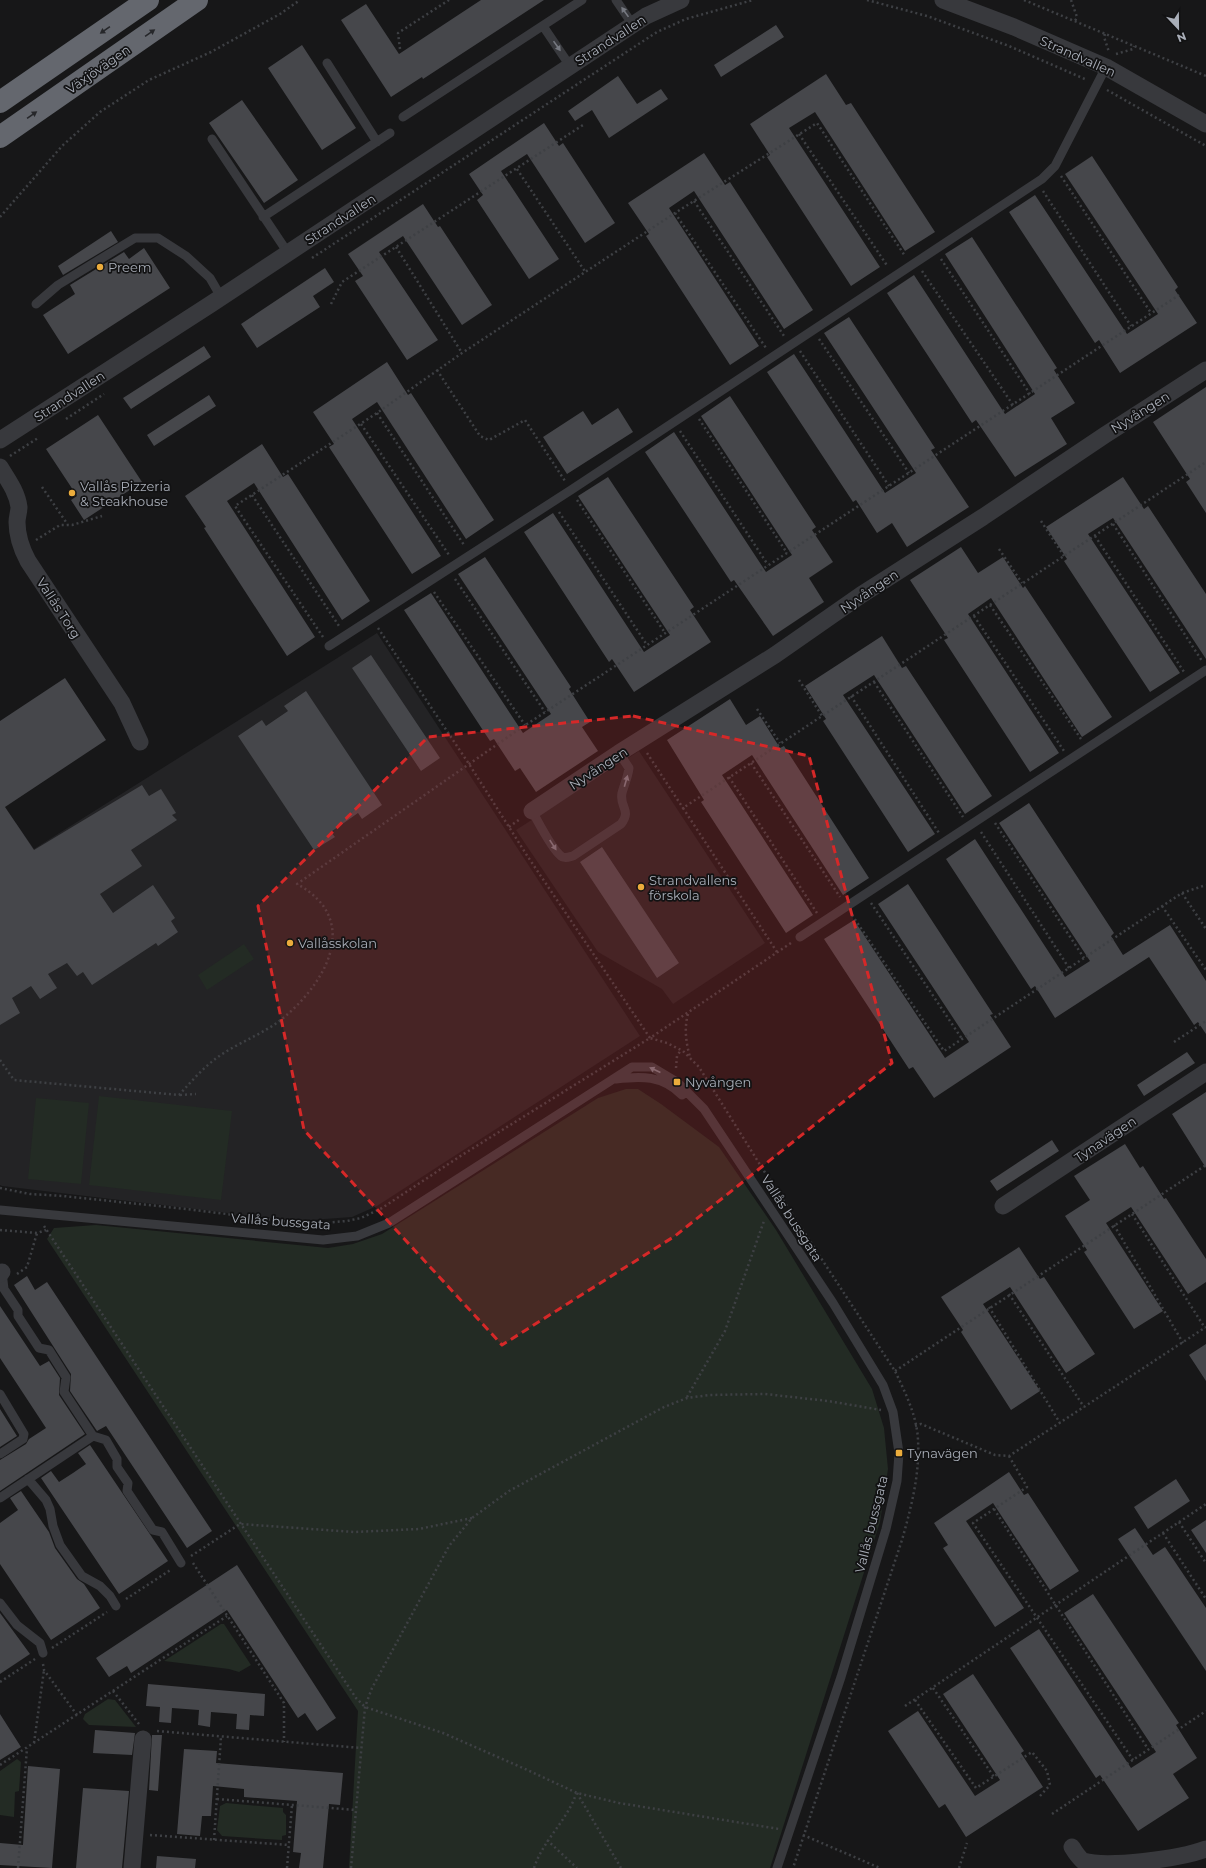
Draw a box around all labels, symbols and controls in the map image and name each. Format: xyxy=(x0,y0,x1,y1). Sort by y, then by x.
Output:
one-way arrow xyxy=(621,7,629,18)
north arrow xyxy=(1158,8,1198,48)
street label: Strandvallen xyxy=(572,11,648,69)
one-way arrow xyxy=(100,26,110,34)
one-way arrow xyxy=(145,29,155,37)
text: N xyxy=(1175,29,1188,45)
street label: Strandvallen xyxy=(1038,32,1118,80)
street label: Växjövägen xyxy=(63,41,133,97)
one-way arrow xyxy=(553,41,561,51)
one-way arrow xyxy=(27,111,37,119)
street label: Strandvallen xyxy=(302,190,378,248)
place label: Preem xyxy=(108,259,152,275)
marker: Preem xyxy=(95,262,105,272)
street label: Strandvallen xyxy=(31,367,107,425)
street label: Nyvången xyxy=(1108,388,1172,436)
place label: Vallås Pizzeria & Steakhouse xyxy=(80,478,171,509)
marker: Vallås Pizzeria & Steakhouse xyxy=(67,488,77,498)
street label: Nyvången xyxy=(837,566,901,616)
street label: Vallås Torg xyxy=(33,575,85,641)
street label: Nyvången xyxy=(566,743,630,793)
one-way arrow xyxy=(623,775,629,787)
one-way arrow xyxy=(549,839,557,850)
place label: Strandvallens förskola xyxy=(649,872,737,903)
marker: Strandvallens förskola xyxy=(636,882,646,892)
place label: Vallåsskolan xyxy=(298,935,377,951)
marker: Vallåsskolan xyxy=(285,938,295,948)
one-way arrow xyxy=(649,1067,661,1073)
place label: Nyvången xyxy=(685,1074,751,1090)
marker: Nyvången xyxy=(672,1077,682,1087)
street label: Tynavägen xyxy=(1071,1113,1139,1165)
street label: Vallås bussgata xyxy=(758,1172,826,1264)
street label: Vallås bussgata xyxy=(231,1210,331,1232)
place label: Tynavägen xyxy=(907,1445,978,1461)
marker: Tynavägen xyxy=(894,1448,904,1458)
street label: Vallås bussgata xyxy=(851,1474,891,1574)

